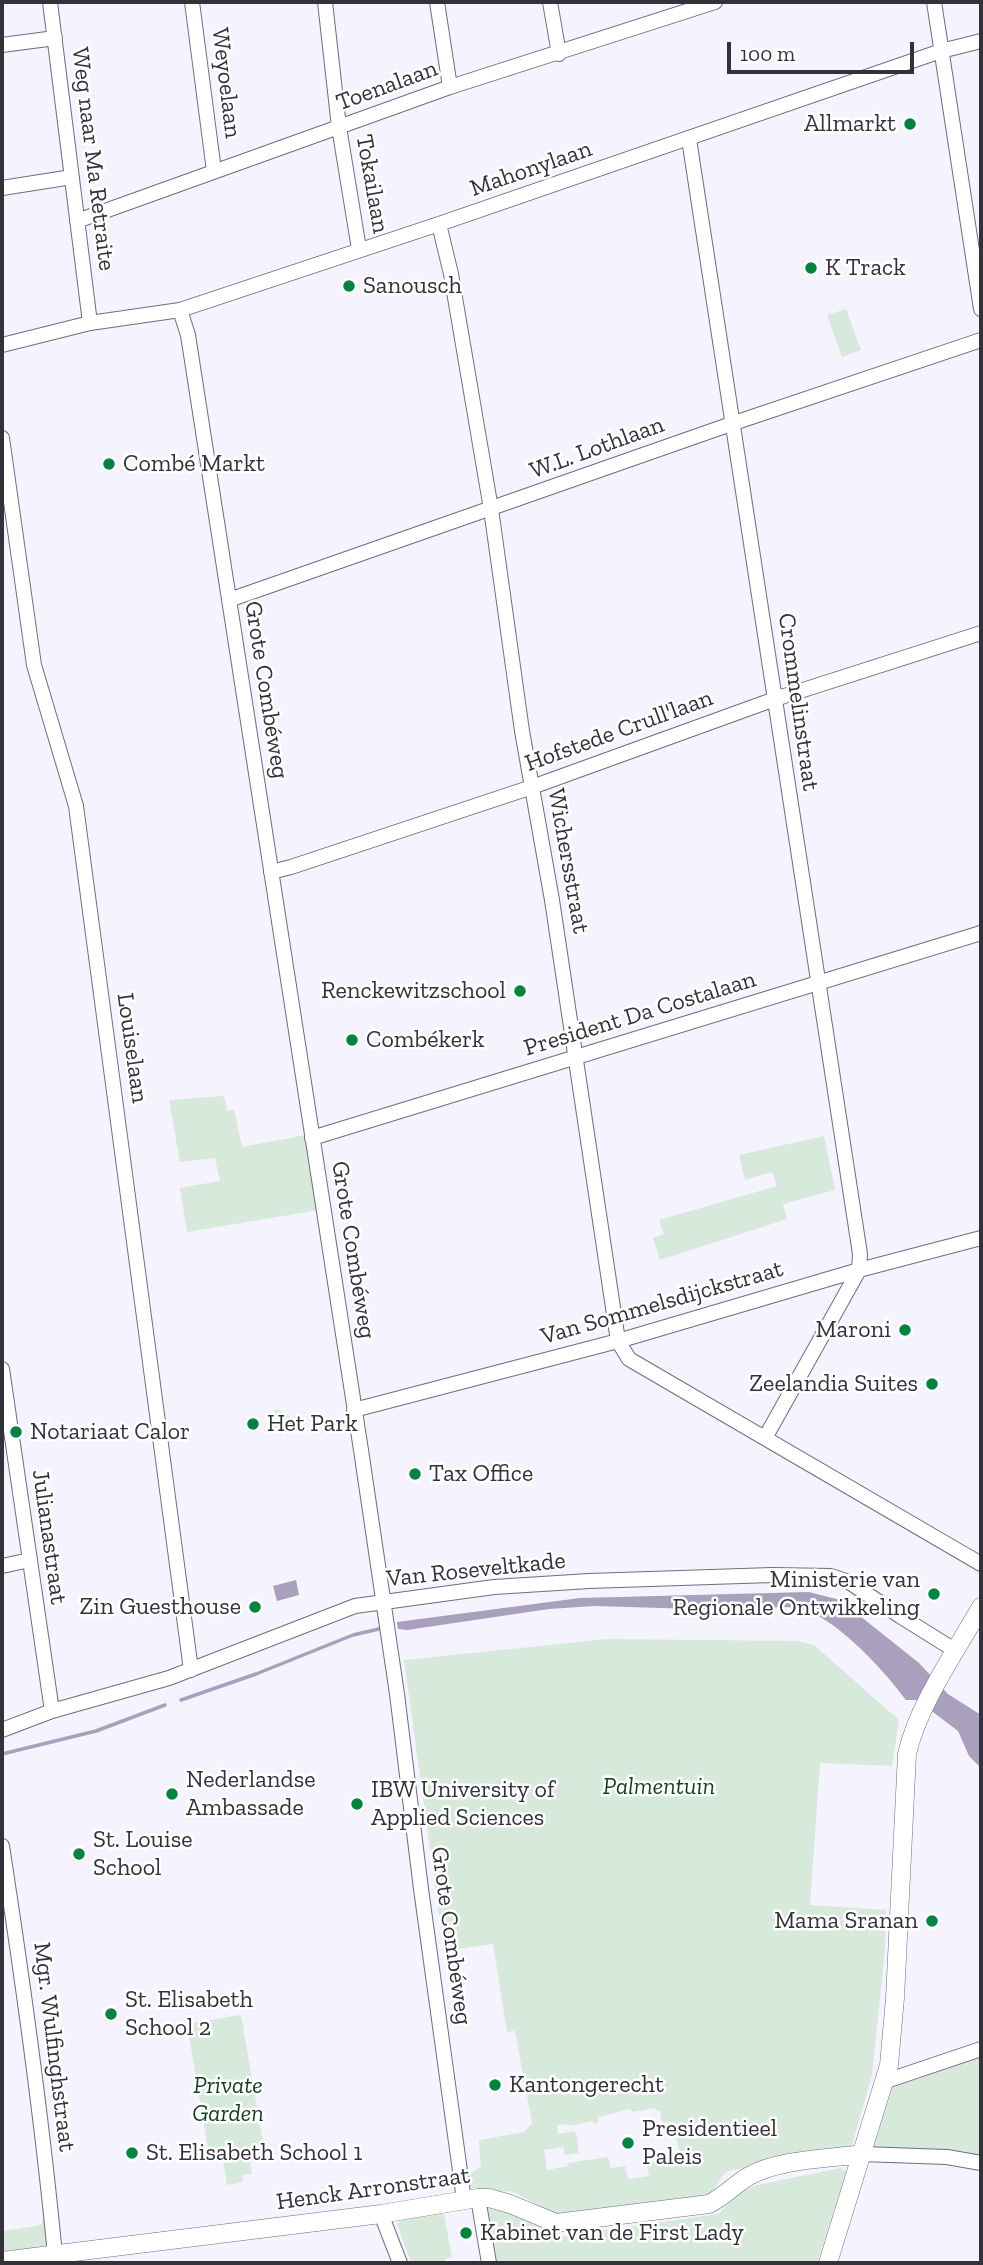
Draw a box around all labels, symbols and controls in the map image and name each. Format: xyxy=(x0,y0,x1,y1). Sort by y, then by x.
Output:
street label: Weyoelaan xyxy=(205,26,247,140)
scale bar xyxy=(731,28,918,72)
text: 100 m xyxy=(740,41,795,66)
street label: Weg naar Ma Retraite xyxy=(65,46,121,272)
street label: Toenalaan xyxy=(332,54,442,118)
place label: Allmarkt xyxy=(804,110,896,138)
marker: Allmarkt xyxy=(902,116,918,132)
street label: Tokailaan xyxy=(349,132,395,236)
street label: Mahonylaan xyxy=(466,135,596,203)
place label: K Track xyxy=(825,254,906,282)
marker: K Track xyxy=(803,260,819,276)
place label: Sanousch xyxy=(363,272,462,300)
marker: Sanousch xyxy=(341,278,357,294)
street label: W.L. Lothlaan xyxy=(526,410,668,486)
place label: Combé Markt xyxy=(123,450,265,478)
marker: Combé Markt xyxy=(101,456,117,472)
street label: Grote Combéweg xyxy=(238,599,294,781)
street label: Crommelinstraat xyxy=(771,611,825,793)
street label: Hofstede Crull'laan xyxy=(521,684,717,778)
street label: Wichersstraat xyxy=(541,786,595,936)
street label: President Da Costalaan xyxy=(521,965,759,1063)
place label: Renckewitzschool xyxy=(321,977,506,1005)
marker: Renckewitzschool xyxy=(512,983,528,999)
street label: Louiselaan xyxy=(110,991,154,1105)
place label: Combékerk xyxy=(366,1026,484,1054)
marker: Combékerk xyxy=(344,1032,360,1048)
street label: Grote Combéweg xyxy=(325,1159,381,1341)
street label: Van Sommelsdijckstraat xyxy=(538,1255,786,1351)
place label: Maroni xyxy=(816,1316,891,1344)
marker: Maroni xyxy=(897,1322,913,1338)
place label: Zeelandia Suites xyxy=(749,1370,918,1398)
marker: Zeelandia Suites xyxy=(924,1376,940,1392)
place label: Het Park xyxy=(267,1410,358,1438)
marker: Het Park xyxy=(245,1416,261,1432)
place label: Notariaat Calor xyxy=(30,1418,190,1446)
marker: Notariaat Calor xyxy=(8,1424,24,1440)
place label: Tax Office xyxy=(429,1460,533,1488)
marker: Tax Office xyxy=(407,1466,423,1482)
street label: Julianastraat xyxy=(25,1468,73,1606)
street label: Van Roseveltkade xyxy=(385,1546,567,1594)
place label: Ministerie van Regionale Ontwikkeling xyxy=(672,1566,920,1622)
marker: Ministerie van Regionale Ontwikkeling xyxy=(926,1586,942,1602)
place label: Zin Guesthouse xyxy=(79,1593,241,1621)
marker: Zin Guesthouse xyxy=(247,1599,263,1615)
place label: Nederlandse Ambassade xyxy=(186,1766,316,1822)
park label: Palmentuin xyxy=(603,1773,715,1801)
place label: IBW University of Applied Sciences xyxy=(371,1776,555,1832)
marker: Nederlandse Ambassade xyxy=(164,1786,180,1802)
marker: IBW University of Applied Sciences xyxy=(349,1796,365,1812)
place label: St. Louise School xyxy=(93,1826,193,1882)
street label: Grote Combéweg xyxy=(424,1845,478,2027)
marker: St. Louise School xyxy=(71,1846,87,1862)
place label: Mama Sranan xyxy=(774,1907,918,1935)
marker: Mama Sranan xyxy=(924,1913,940,1929)
street label: Mgr. Wulfinghstraat xyxy=(27,1941,81,2153)
place label: St. Elisabeth School 2 xyxy=(125,1986,253,2042)
marker: St. Elisabeth School 2 xyxy=(103,2006,119,2022)
place label: Kantongerecht xyxy=(509,2071,664,2099)
park label: Private Garden xyxy=(192,2072,264,2128)
marker: Kantongerecht xyxy=(487,2077,503,2093)
place label: Presidentieel Paleis xyxy=(642,2115,777,2171)
marker: Presidentieel Paleis xyxy=(620,2135,636,2151)
place label: St. Elisabeth School 1 xyxy=(146,2139,362,2167)
marker: St. Elisabeth School 1 xyxy=(124,2145,140,2161)
street label: Henck Arronstraat xyxy=(274,2161,472,2217)
place label: Kabinet van de First Lady xyxy=(480,2219,744,2247)
marker: Kabinet van de First Lady xyxy=(458,2225,474,2241)

